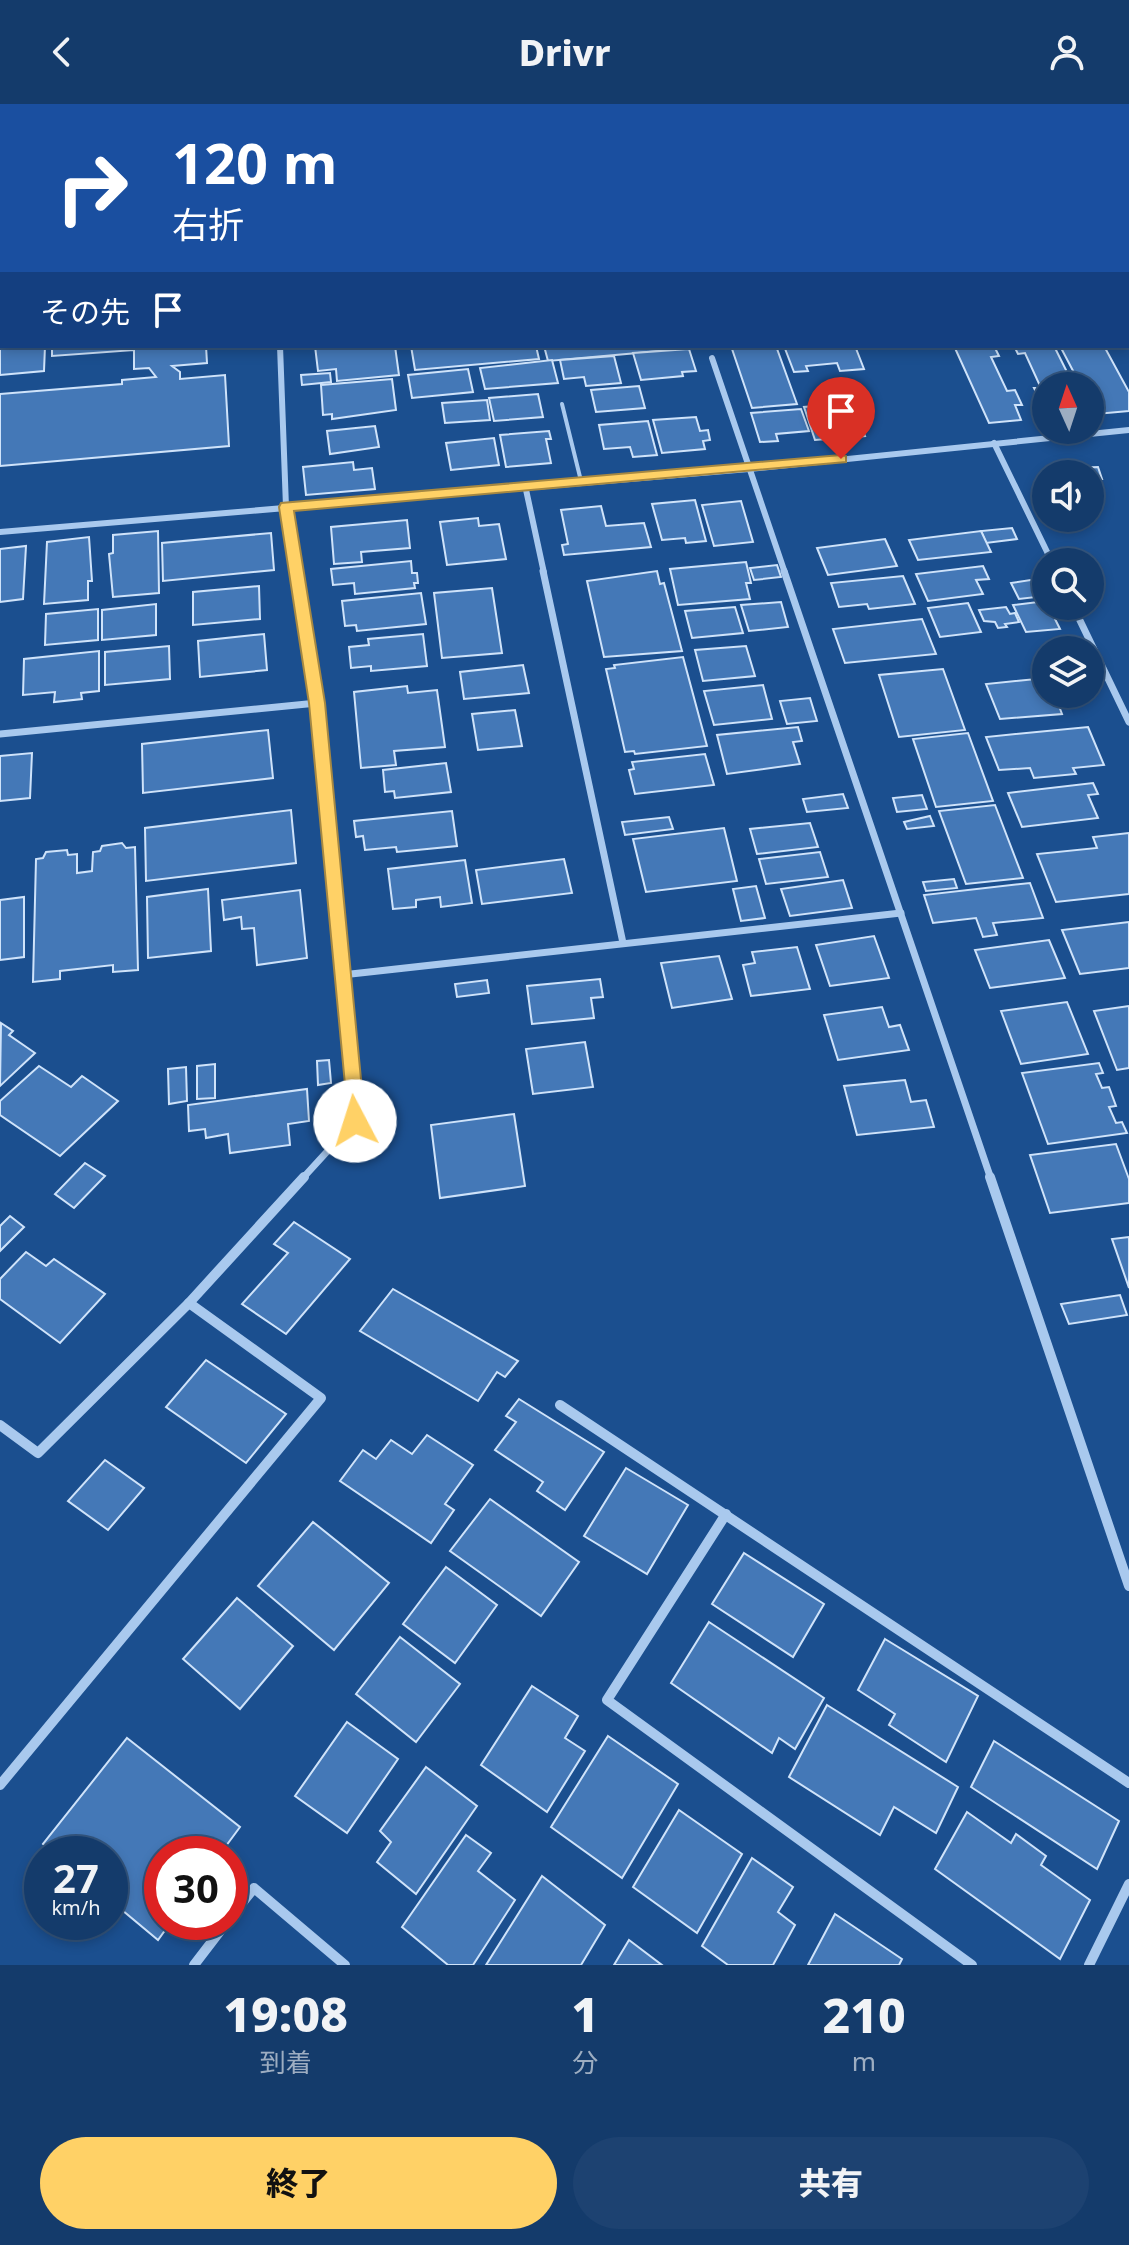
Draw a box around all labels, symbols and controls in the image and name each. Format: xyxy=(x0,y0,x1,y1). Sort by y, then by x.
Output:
text: Drivr xyxy=(519,28,610,77)
icon: back xyxy=(40,30,84,74)
icon: person xyxy=(1045,30,1089,74)
text: 120 m xyxy=(172,124,337,200)
icon: right xyxy=(40,136,144,240)
text: 右折 xyxy=(172,200,244,249)
icon: arrive xyxy=(146,288,190,332)
text: その先 xyxy=(40,291,130,332)
north arrow xyxy=(1032,372,1104,444)
map controls xyxy=(1032,372,1104,708)
pin xyxy=(807,377,875,459)
icon: arrive xyxy=(819,389,863,433)
button: sound xyxy=(1032,460,1104,532)
button: search xyxy=(1032,548,1104,620)
button: layers xyxy=(1032,636,1104,708)
position arrow xyxy=(313,1079,397,1163)
speed limit sign: 30 xyxy=(144,1836,248,1940)
text: 27 xyxy=(53,1850,99,1905)
text: km/h xyxy=(51,1894,101,1921)
text: 19:08 xyxy=(223,1981,348,2046)
text: 1 xyxy=(571,1981,599,2046)
text: 210 xyxy=(822,1982,906,2047)
text: m xyxy=(852,2043,876,2079)
text: 到着 xyxy=(260,2044,312,2080)
text: 分 xyxy=(572,2044,598,2080)
button: 終了 xyxy=(40,2137,557,2229)
button: 共有 xyxy=(573,2137,1089,2229)

